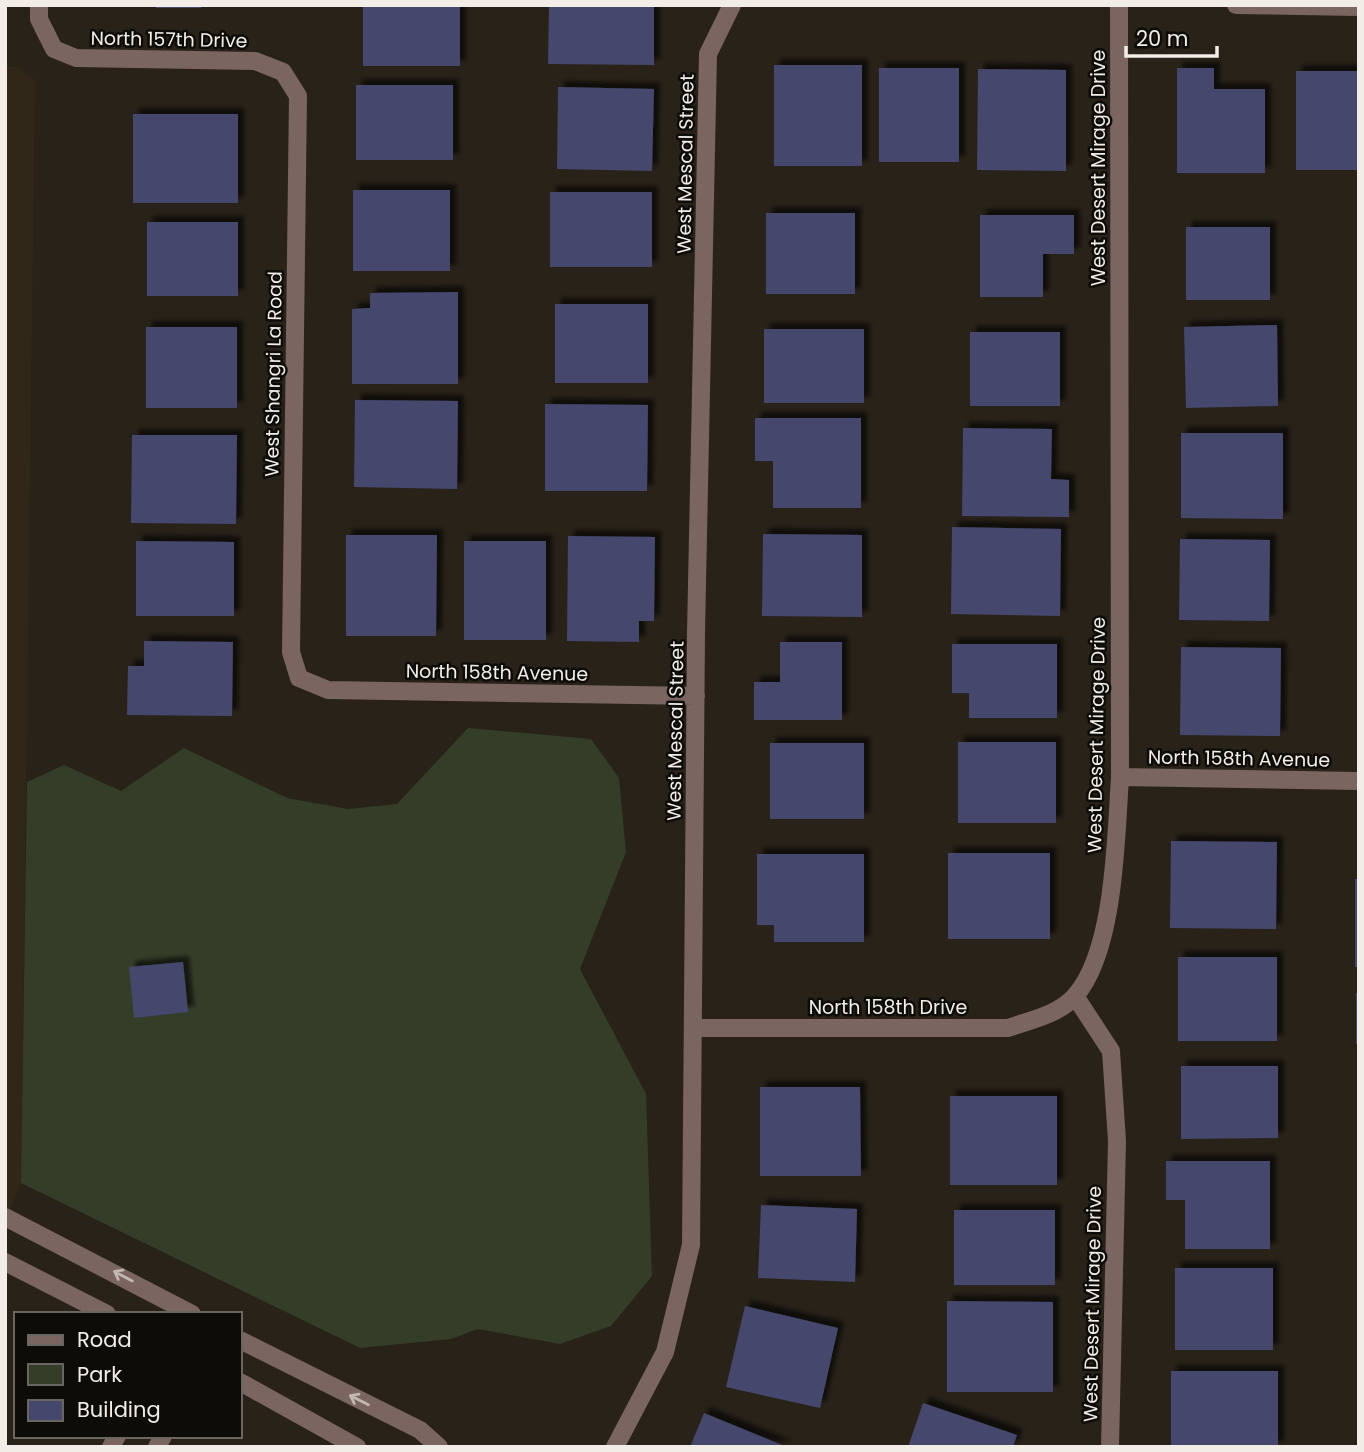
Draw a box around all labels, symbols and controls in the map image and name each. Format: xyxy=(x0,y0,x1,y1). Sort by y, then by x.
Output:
scale bar xyxy=(1126,14,1217,58)
text: 20 m xyxy=(1136,24,1189,53)
street label: North 157th Drive xyxy=(90,25,248,54)
street label: West Desert Mirage Drive xyxy=(1085,50,1112,286)
street label: West Mescal Street xyxy=(670,74,701,254)
street label: West Shangri La Road xyxy=(258,271,289,477)
street label: West Desert Mirage Drive xyxy=(1081,617,1112,853)
street label: West Mescal Street xyxy=(660,641,691,821)
street label: North 158th Avenue xyxy=(406,657,588,688)
street label: North 158th Avenue xyxy=(1148,743,1330,774)
street label: North 158th Drive xyxy=(809,994,967,1021)
street label: West Desert Mirage Drive xyxy=(1077,1186,1108,1422)
one-way arrow xyxy=(113,1269,133,1283)
legend xyxy=(14,1312,242,1438)
text: Road xyxy=(77,1325,132,1354)
text: Park xyxy=(77,1360,122,1389)
one-way arrow xyxy=(349,1392,370,1406)
text: Building xyxy=(77,1395,161,1424)

